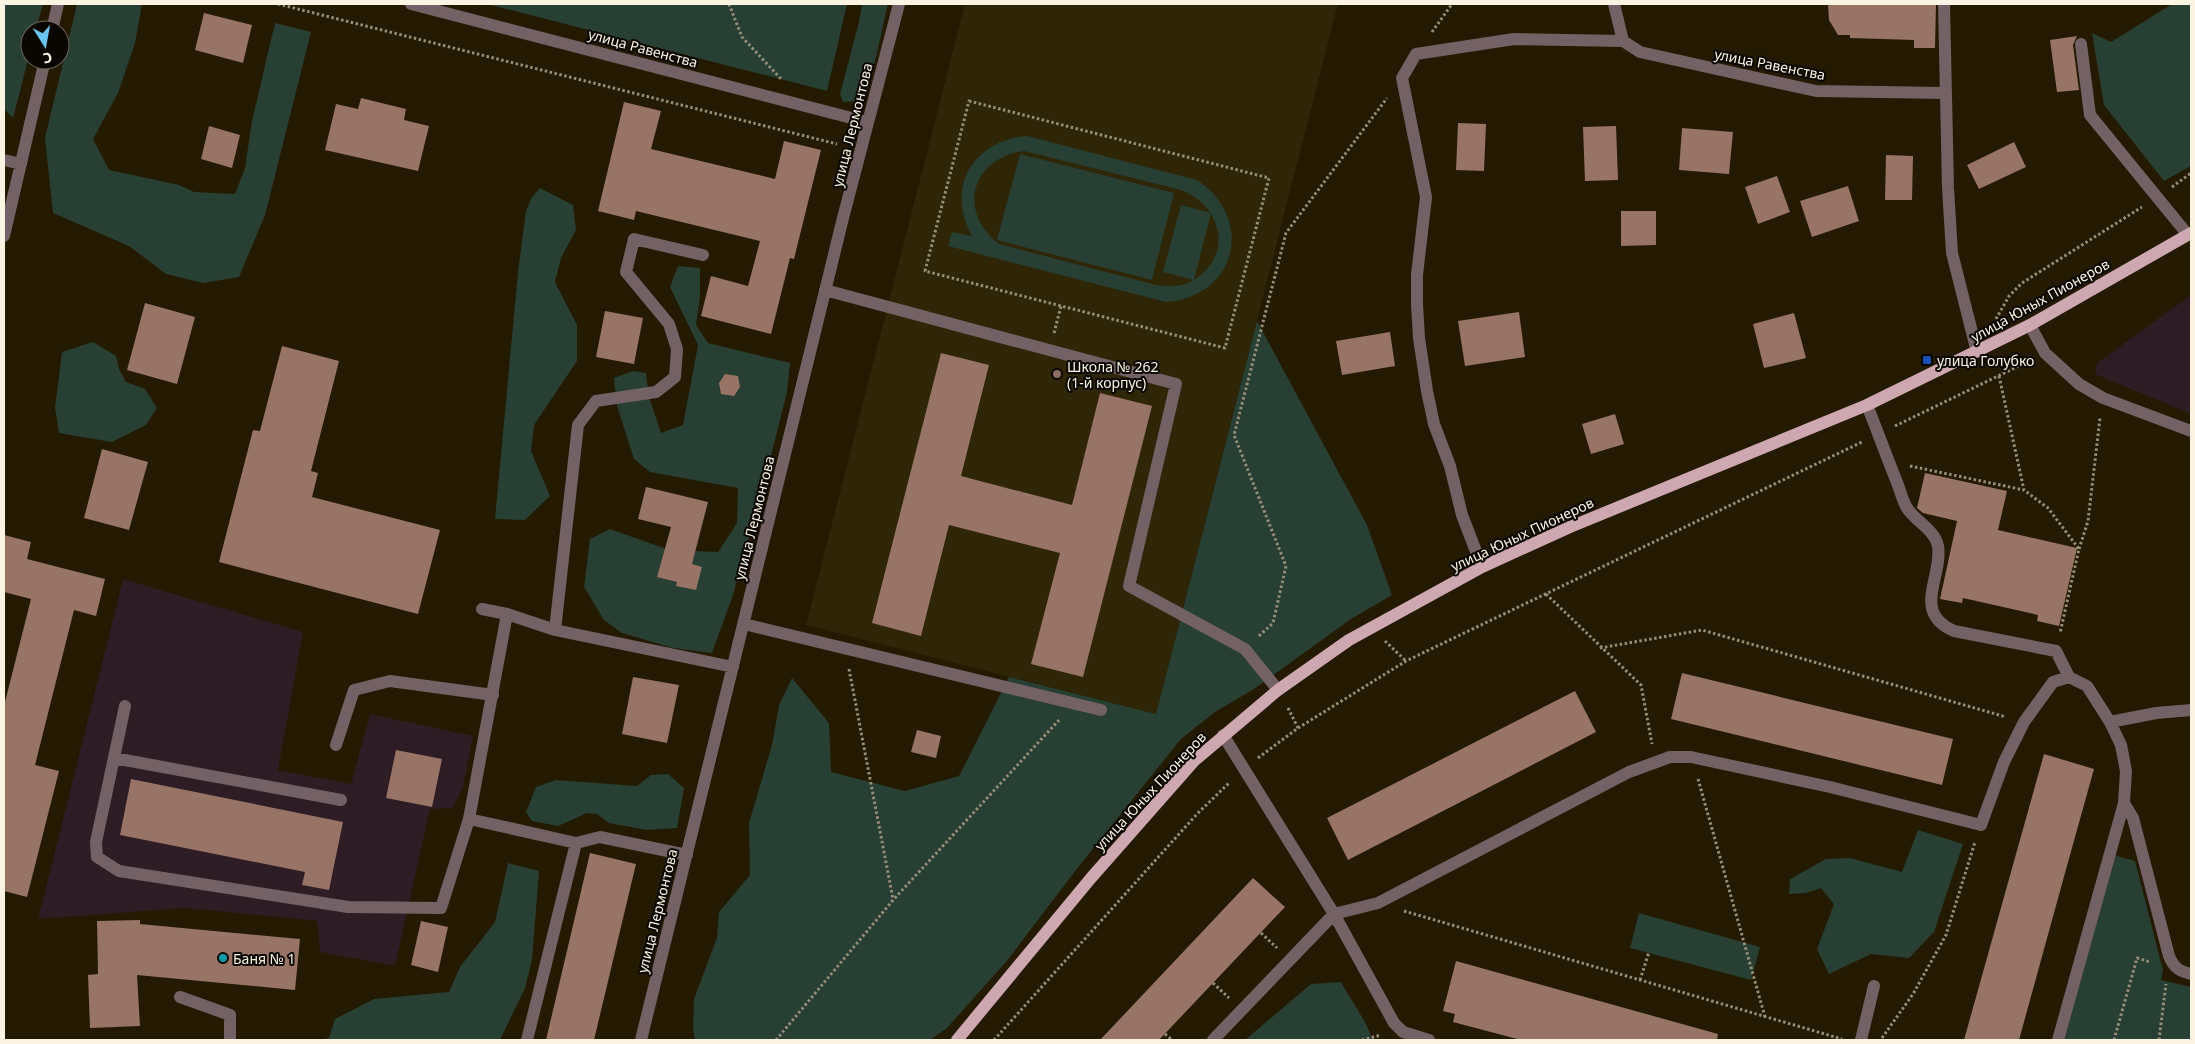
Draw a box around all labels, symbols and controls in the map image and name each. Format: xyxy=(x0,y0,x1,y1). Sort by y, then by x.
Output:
north arrow xyxy=(20,20,70,70)
street label: улица Равенства xyxy=(586,24,700,72)
street label: улица Равенства xyxy=(1713,44,1827,84)
text: С xyxy=(41,48,54,68)
street label: улица Лермонтова xyxy=(827,61,877,189)
street label: улица Юных Пионеров xyxy=(1967,254,2113,346)
place label: улица Голубко xyxy=(1937,351,2034,370)
marker: улица Голубко xyxy=(1921,354,1933,366)
place label: Школа № 262 (1-й корпус) xyxy=(1067,357,1159,392)
marker: Школа № 262 (1-й корпус) xyxy=(1051,368,1063,380)
street label: улица Лермонтова xyxy=(729,454,779,582)
street label: улица Юных Пионеров xyxy=(1447,492,1597,575)
street label: улица Юных Пионеров xyxy=(1090,728,1210,854)
street label: улица Лермонтова xyxy=(632,847,682,975)
place label: Баня № 1 xyxy=(233,949,296,968)
marker: Баня № 1 xyxy=(217,952,229,964)

